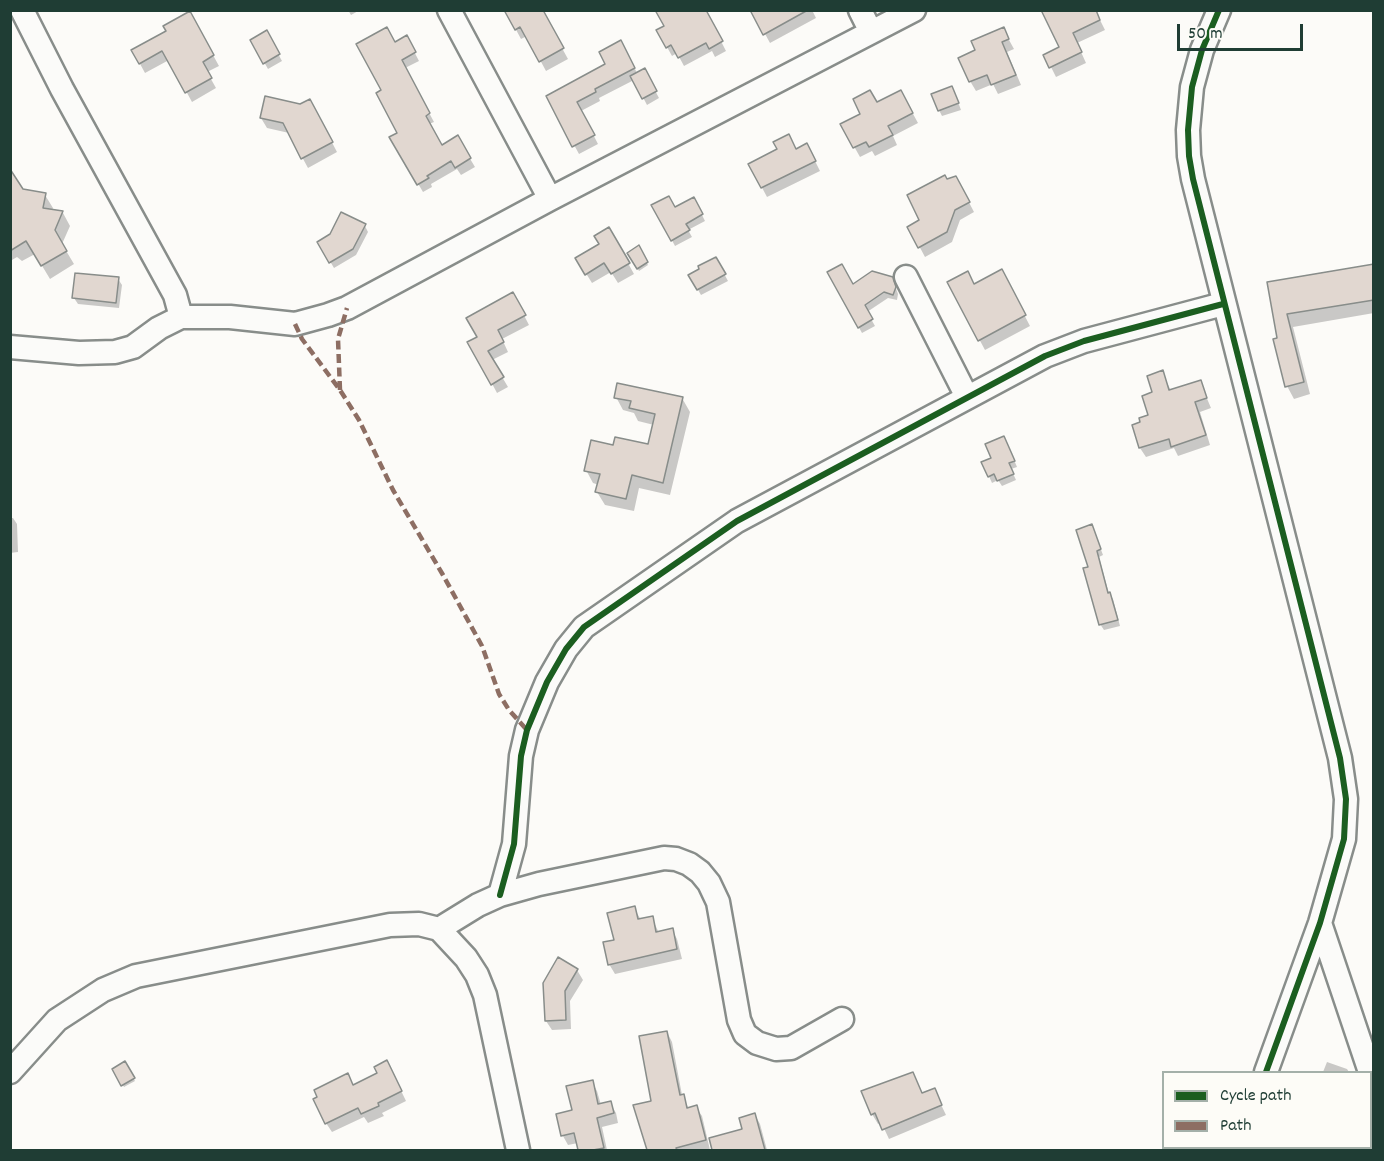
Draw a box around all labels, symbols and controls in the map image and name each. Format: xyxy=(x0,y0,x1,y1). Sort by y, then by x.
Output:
scale bar xyxy=(1180,12,1306,50)
text: 50 m xyxy=(1188,22,1223,47)
legend xyxy=(1162,1071,1372,1149)
text: Cycle path xyxy=(1220,1084,1291,1109)
text: Path xyxy=(1220,1114,1252,1139)

